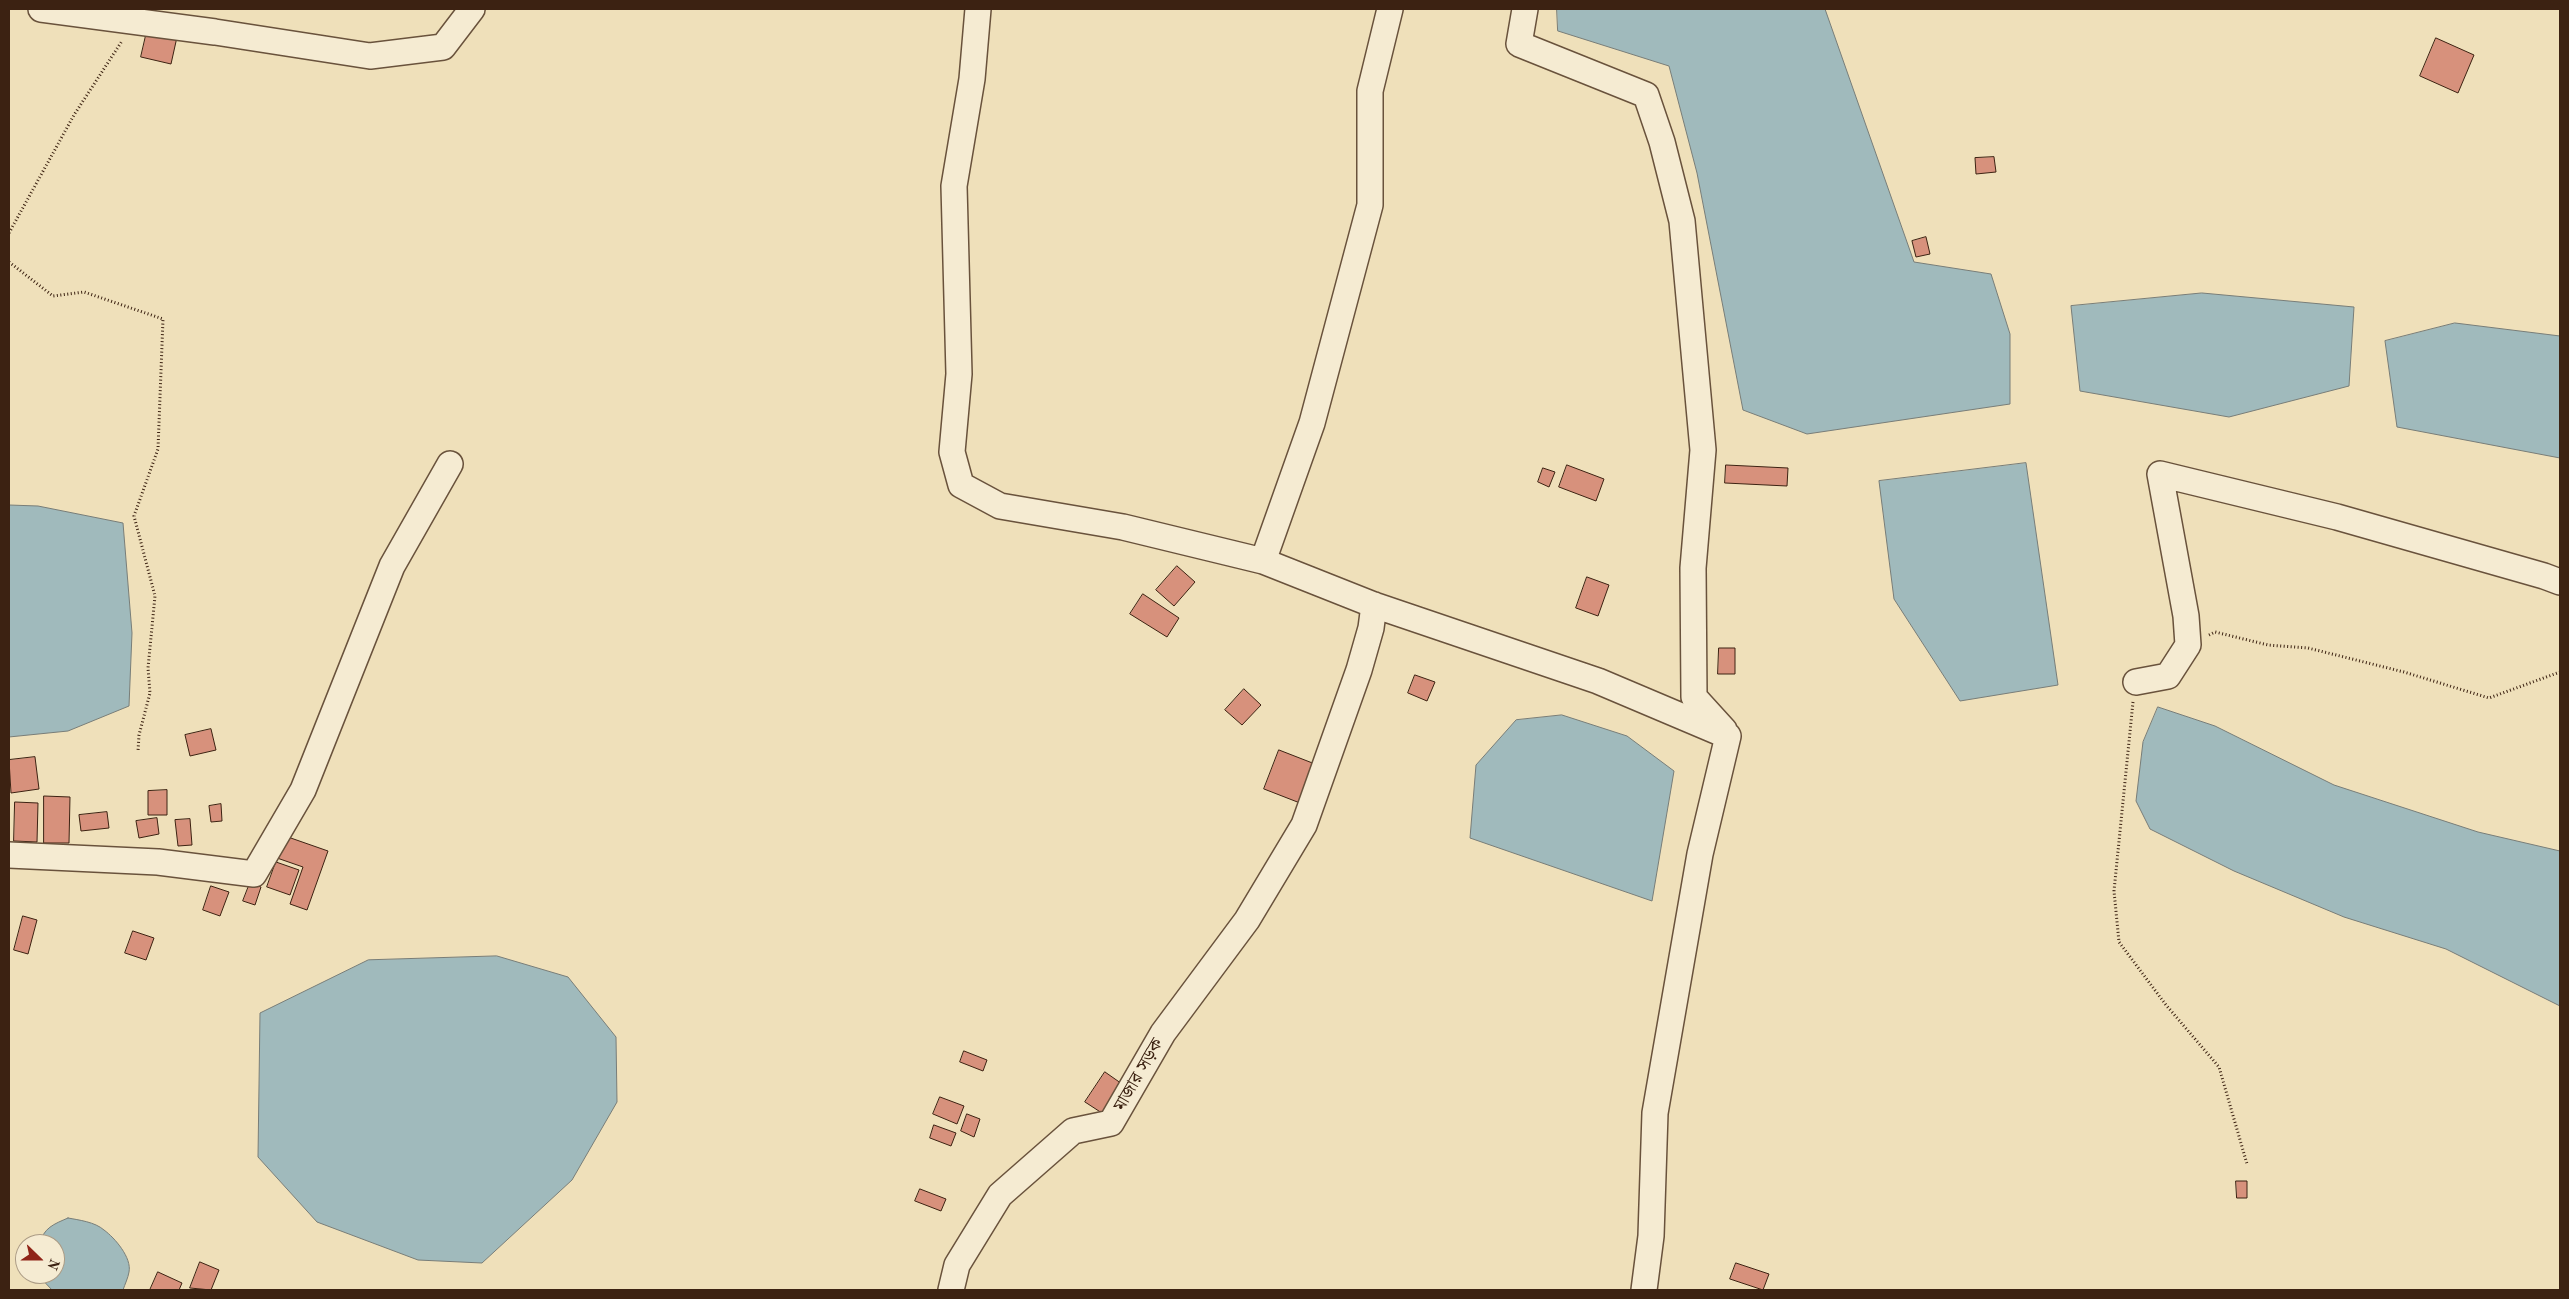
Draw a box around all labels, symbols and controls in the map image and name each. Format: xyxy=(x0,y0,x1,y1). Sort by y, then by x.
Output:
street label: মাজার সড়ক xyxy=(1109,1035,1169,1115)
north arrow xyxy=(15,1234,65,1284)
text: N xyxy=(44,1257,61,1272)

